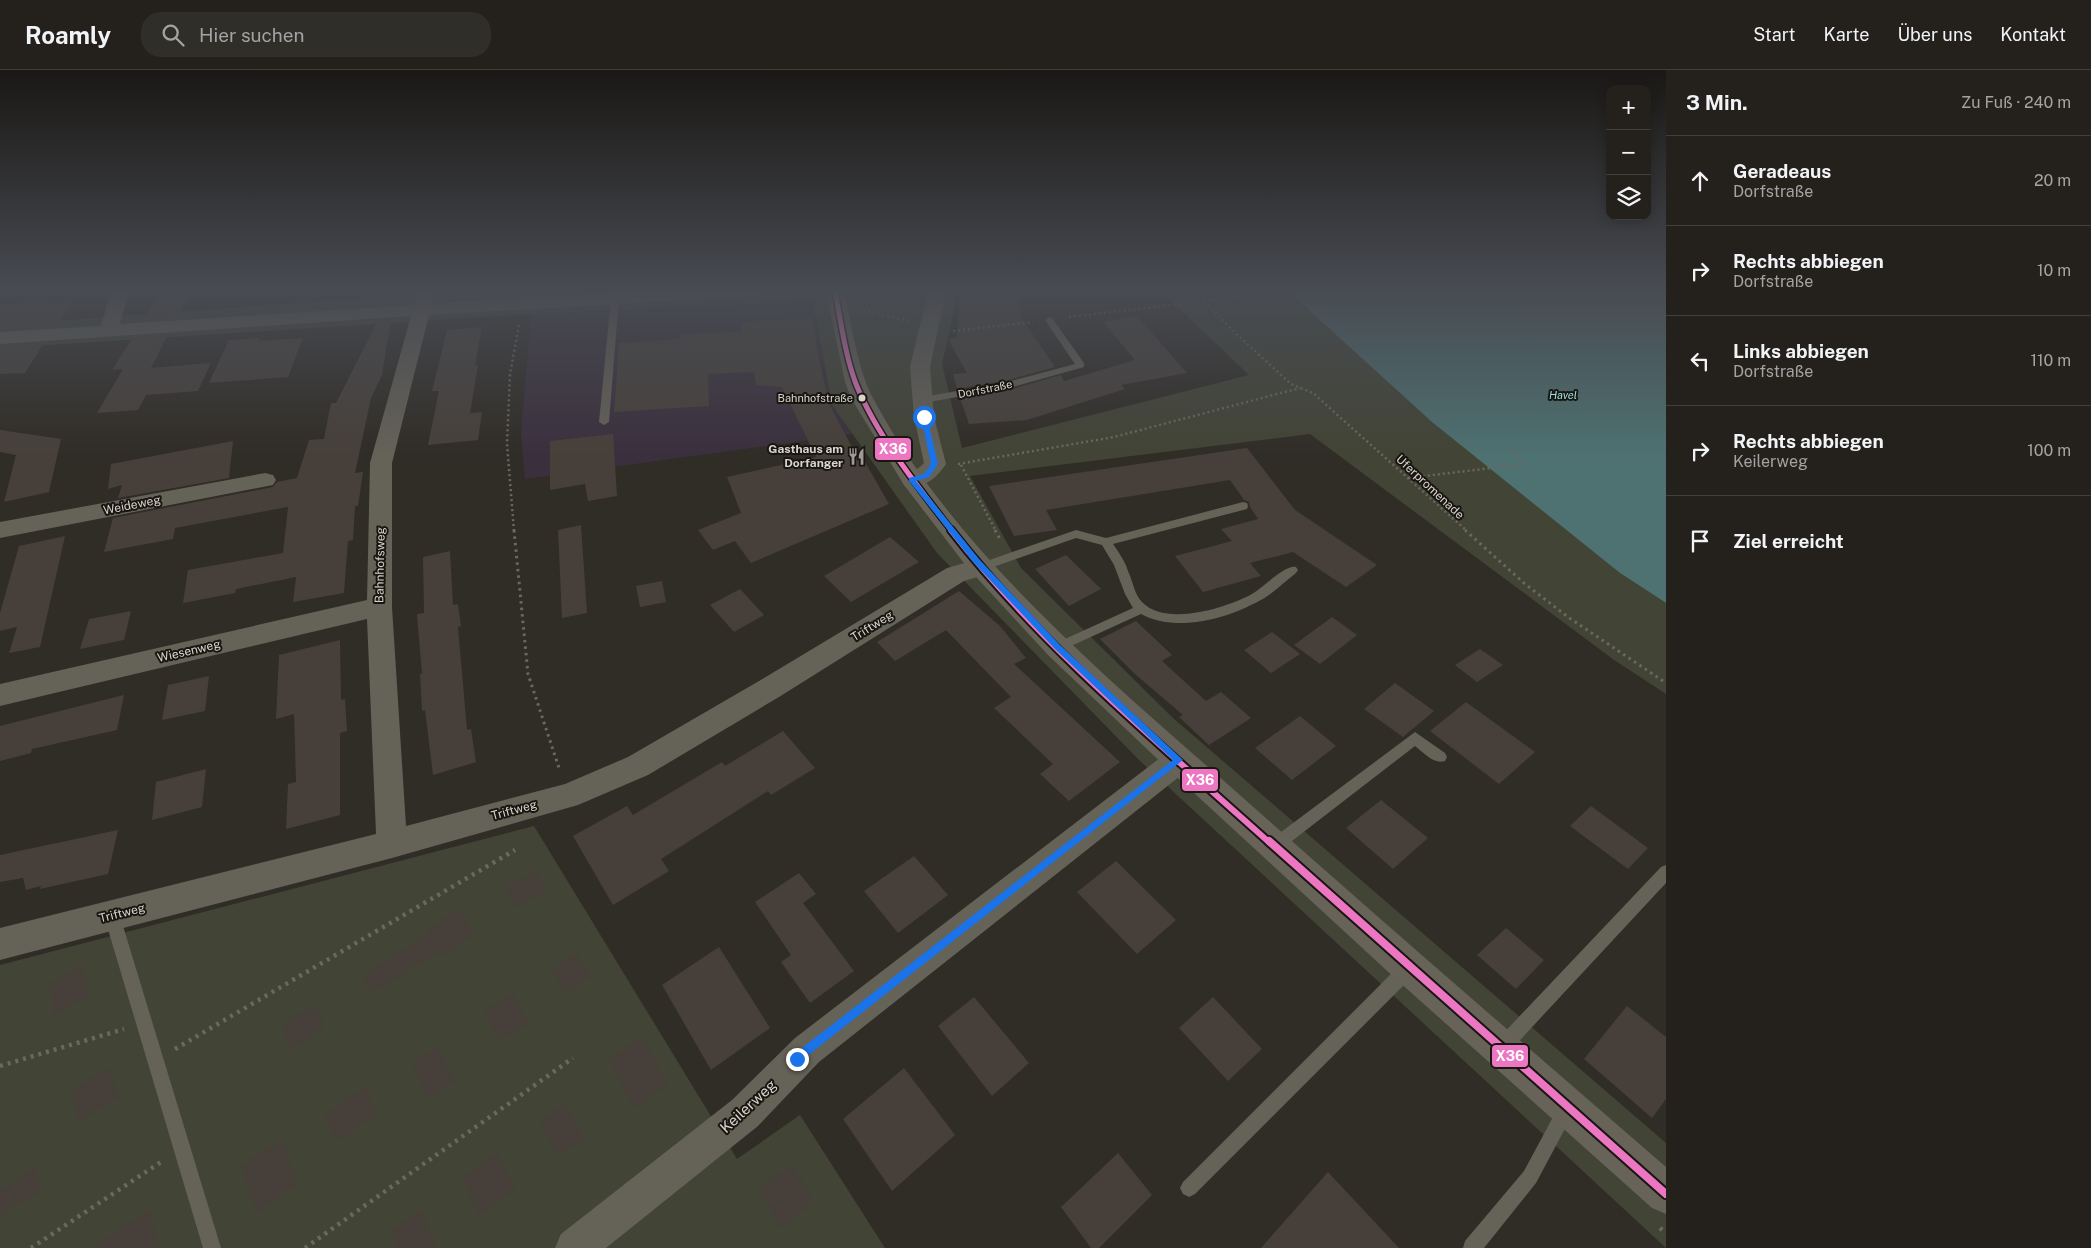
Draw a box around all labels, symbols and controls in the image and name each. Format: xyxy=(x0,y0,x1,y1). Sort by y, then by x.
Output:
search box xyxy=(141,12,491,57)
text: Roamly xyxy=(25,21,111,49)
icon: search xyxy=(159,21,187,49)
text: Hier suchen xyxy=(199,24,304,46)
text: Start xyxy=(1753,24,1796,45)
text: Karte xyxy=(1824,24,1869,45)
text: Über uns xyxy=(1897,24,1972,45)
text: Kontakt xyxy=(2000,24,2066,45)
map controls xyxy=(1606,85,1651,220)
button: + xyxy=(1606,85,1651,130)
text: 3 Min. xyxy=(1686,90,1748,115)
text: Zu Fuß · 240 m xyxy=(1961,93,2071,112)
button: − xyxy=(1606,130,1651,175)
text: Geradeaus xyxy=(1733,160,1831,182)
icon: ahead xyxy=(1686,167,1714,195)
text: 20 m xyxy=(2034,171,2071,190)
button: layers xyxy=(1606,175,1651,220)
text: Dorfstraße xyxy=(1733,182,1813,201)
text: Rechts abbiegen xyxy=(1733,250,1884,272)
icon: right xyxy=(1686,257,1714,285)
text: 10 m xyxy=(2037,261,2071,280)
text: Dorfstraße xyxy=(1733,272,1813,291)
text: Links abbiegen xyxy=(1733,340,1869,362)
icon: left xyxy=(1686,347,1714,375)
text: 110 m xyxy=(2030,351,2071,370)
text: Dorfstraße xyxy=(1733,362,1813,381)
street label: Dorfstraße xyxy=(957,378,1013,400)
water label: Havel xyxy=(1549,389,1577,401)
place label: Bahnhofstraße xyxy=(778,392,853,404)
marker: Bahnhofstraße xyxy=(857,393,867,403)
route start xyxy=(913,406,936,429)
text: Rechts abbiegen xyxy=(1733,430,1884,452)
line badge: X36 xyxy=(874,437,912,461)
icon: right xyxy=(1686,437,1714,465)
text: X36 xyxy=(879,441,907,457)
text: 100 m xyxy=(2027,441,2071,460)
place label: Gasthaus am Dorfanger xyxy=(768,442,843,470)
restaurant icon: Gasthaus am Dorfanger xyxy=(847,446,867,466)
street label: Uferpromenade xyxy=(1393,452,1467,522)
text: Keilerweg xyxy=(1733,452,1808,471)
street label: Weideweg xyxy=(102,493,162,517)
street label: Bahnhofsweg xyxy=(372,527,388,603)
icon: arrive xyxy=(1686,527,1714,555)
text: Ziel erreicht xyxy=(1733,530,1844,552)
street label: Triftweg xyxy=(848,608,896,644)
street label: Wiesenweg xyxy=(156,637,222,665)
line badge: X36 xyxy=(1181,768,1219,792)
text: X36 xyxy=(1186,772,1214,788)
street label: Triftweg xyxy=(490,797,538,823)
street label: Triftweg xyxy=(98,901,146,925)
line badge: X36 xyxy=(1491,1044,1529,1068)
route end xyxy=(786,1048,809,1071)
text: X36 xyxy=(1496,1048,1524,1064)
street label: Keilerweg xyxy=(717,1076,779,1136)

